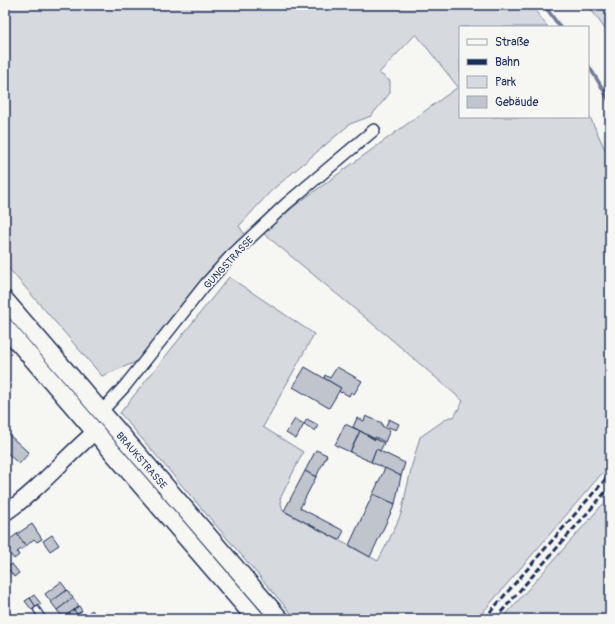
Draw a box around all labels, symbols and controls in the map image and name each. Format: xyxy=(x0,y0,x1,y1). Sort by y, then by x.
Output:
legend xyxy=(459,26,589,118)
text: Straße xyxy=(495,35,529,50)
text: Bahn xyxy=(495,55,520,70)
text: Park xyxy=(495,75,516,90)
text: Gebäude xyxy=(495,95,539,110)
street label: GUNGSTRASSE xyxy=(201,234,256,291)
street label: BRAUKSTRASSE xyxy=(113,430,169,491)

